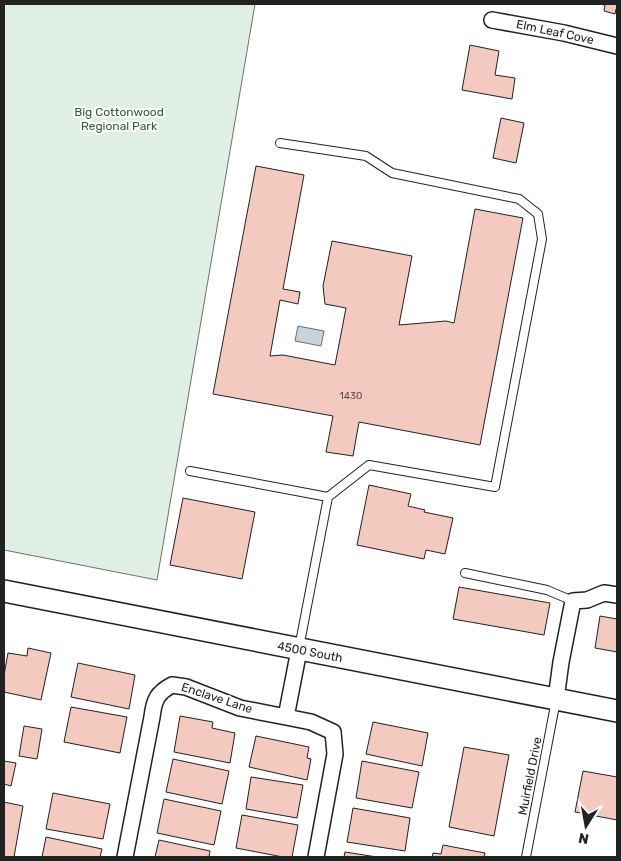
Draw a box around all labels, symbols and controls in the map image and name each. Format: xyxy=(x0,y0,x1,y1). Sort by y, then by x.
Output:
street label: Elm Leaf Cove xyxy=(515,17,595,47)
park label: Big Cottonwood Regional Park xyxy=(74,105,164,133)
house number: 1430 xyxy=(340,390,362,402)
street label: 4500 South xyxy=(276,639,344,665)
street label: Enclave Lane xyxy=(180,680,255,716)
street label: Muirfield Drive xyxy=(516,735,544,816)
north arrow xyxy=(561,801,611,851)
text: N xyxy=(577,829,590,848)

